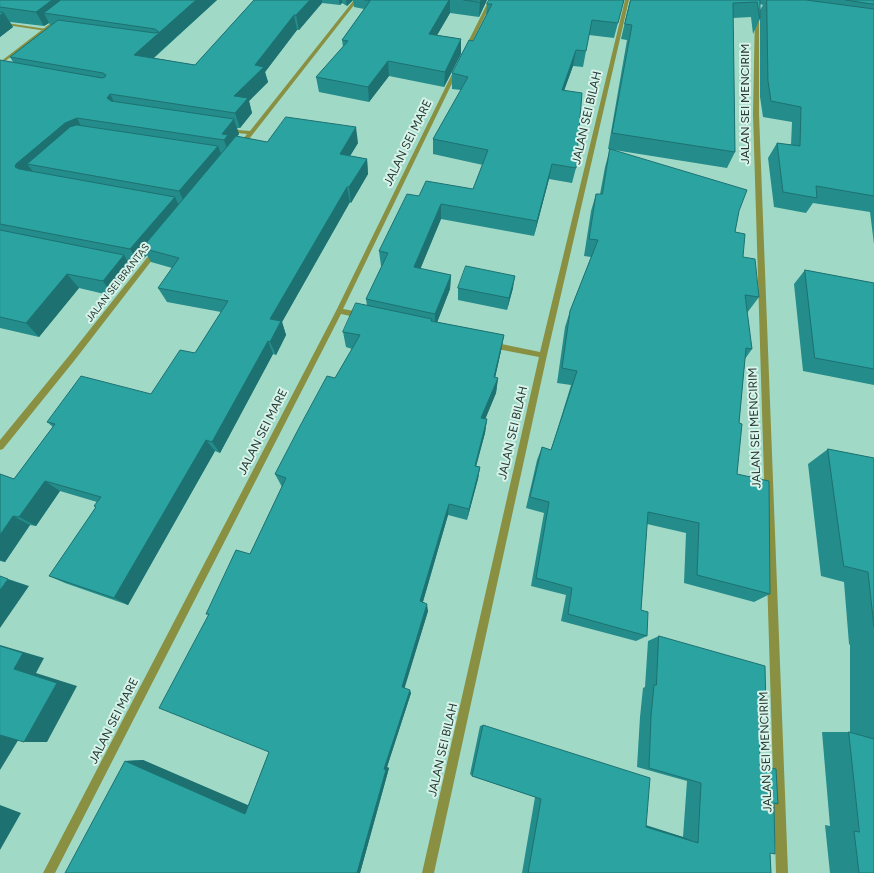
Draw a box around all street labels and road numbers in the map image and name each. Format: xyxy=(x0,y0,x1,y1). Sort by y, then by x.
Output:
street label: JALAN SEI MENCIRIM xyxy=(738,44,752,164)
street label: JALAN SEI BILAH xyxy=(569,70,605,166)
street label: JALAN SEI MARE xyxy=(381,97,435,189)
street label: JALAN SEI BRANTAS xyxy=(84,241,152,325)
street label: JALAN SEI MENCIRIM xyxy=(746,367,764,489)
street label: JALAN SEI BILAH xyxy=(495,385,531,481)
street label: JALAN SEI MARE xyxy=(235,387,291,477)
street label: JALAN SEI MARE xyxy=(86,676,142,766)
street label: JALAN SEI MENCIRIM xyxy=(757,691,775,813)
street label: JALAN SEI BILAH xyxy=(425,702,461,798)

